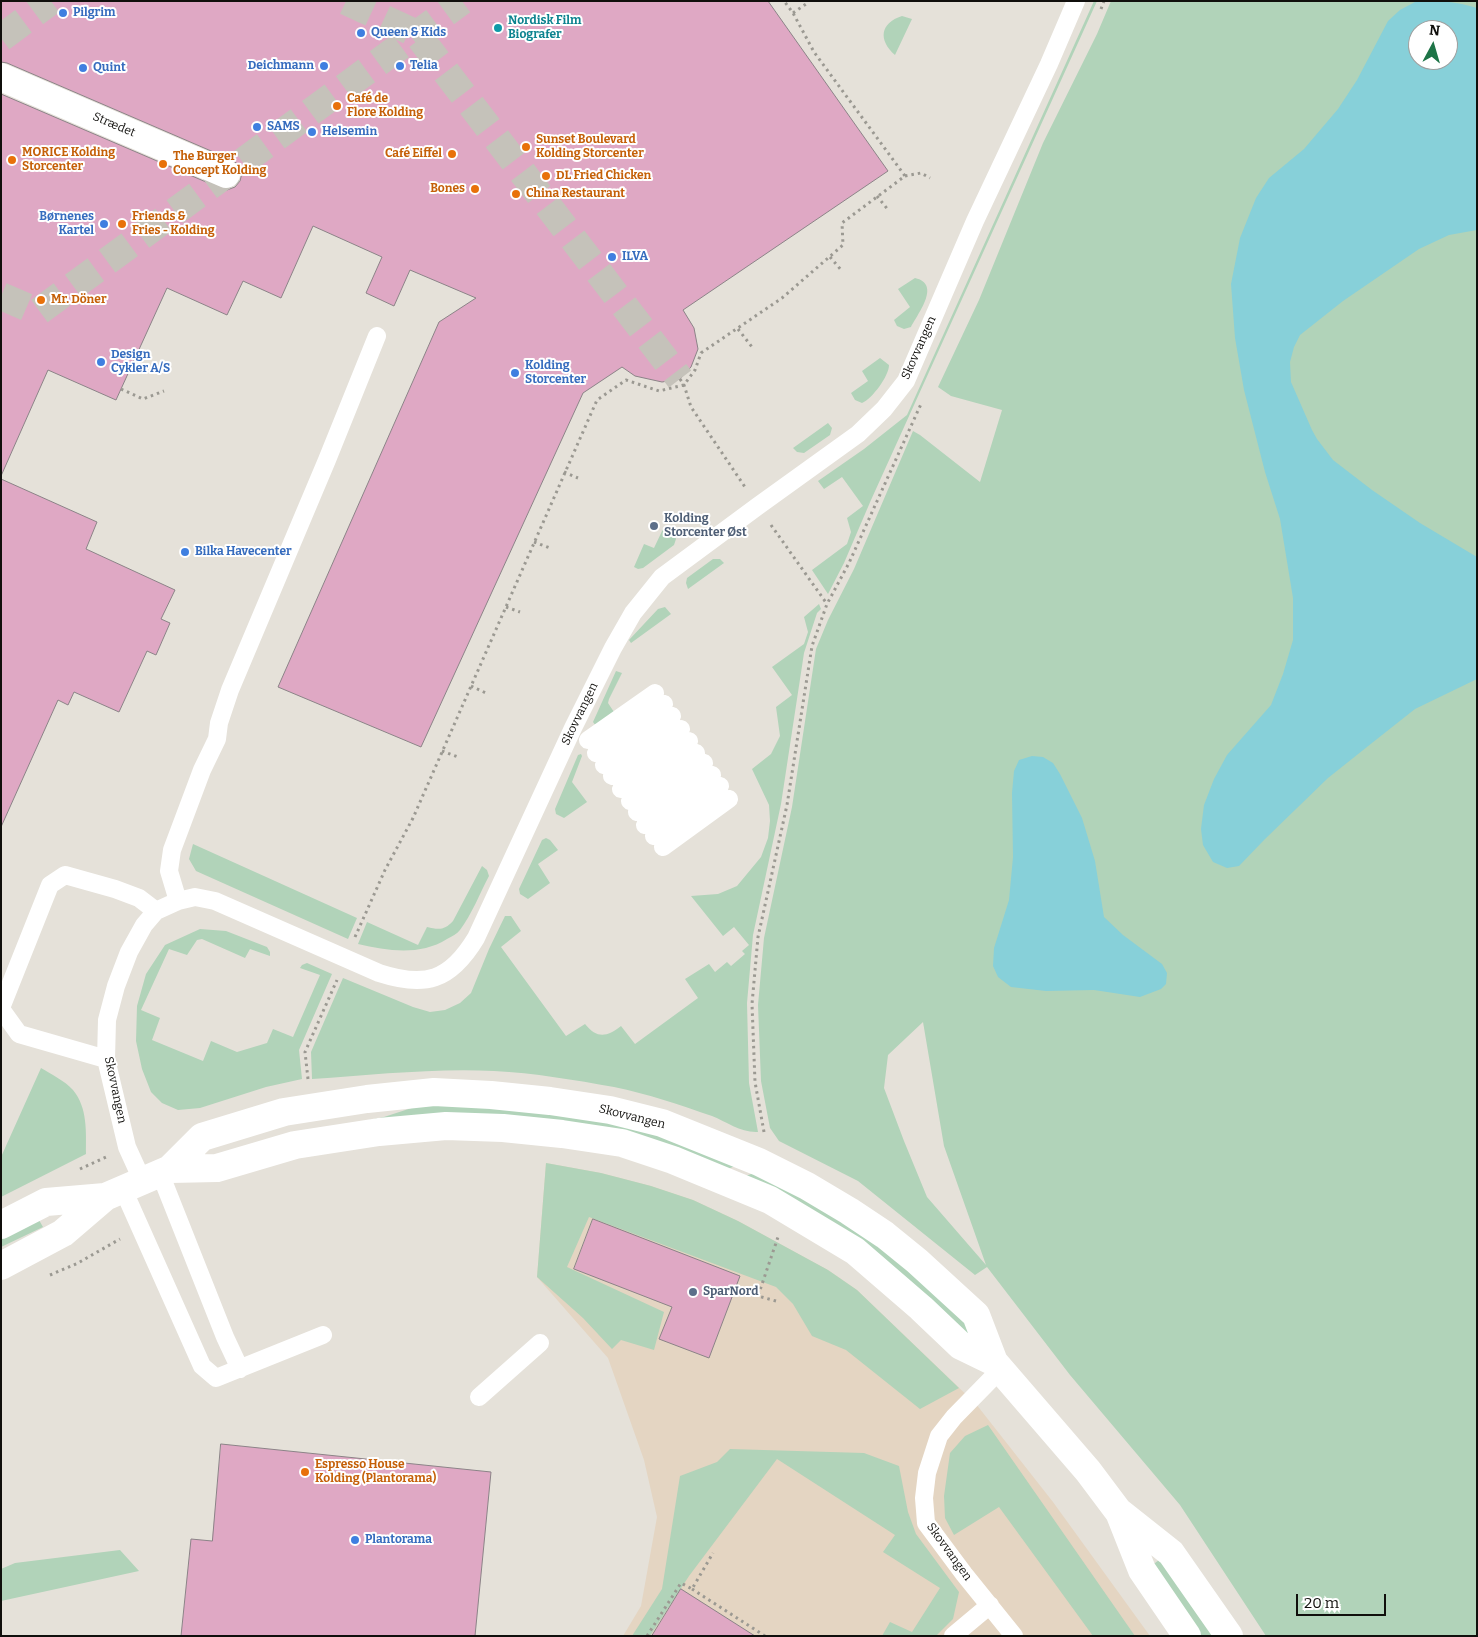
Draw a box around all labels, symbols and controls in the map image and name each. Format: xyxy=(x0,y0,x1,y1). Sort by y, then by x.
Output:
place label: Pilgrim xyxy=(73,6,115,20)
marker: Pilgrim xyxy=(57,7,69,19)
place label: Nordisk Film Biografer xyxy=(508,14,581,42)
north arrow xyxy=(1408,20,1458,70)
marker: Nordisk Film Biografer xyxy=(492,22,504,34)
text: N xyxy=(1428,22,1441,40)
place label: Queen & Kids xyxy=(371,26,446,40)
marker: Queen & Kids xyxy=(355,27,367,39)
place label: Deichmann xyxy=(248,59,314,73)
place label: Telia xyxy=(410,59,438,73)
marker: Deichmann xyxy=(318,60,330,72)
marker: Telia xyxy=(394,60,406,72)
place label: Quint xyxy=(93,61,126,75)
marker: Quint xyxy=(77,62,89,74)
place label: Café de Flore Kolding xyxy=(347,92,423,120)
marker: Café de Flore Kolding xyxy=(331,100,343,112)
street label: Strædet xyxy=(91,110,137,140)
place label: SAMS xyxy=(267,120,300,134)
marker: SAMS xyxy=(251,121,263,133)
place label: Helsemin xyxy=(322,125,377,139)
marker: Helsemin xyxy=(306,126,318,138)
place label: Sunset Boulevard Kolding Storcenter xyxy=(536,133,644,161)
marker: Sunset Boulevard Kolding Storcenter xyxy=(520,141,532,153)
place label: MORICE Kolding Storcenter xyxy=(22,146,115,174)
place label: Café Eiffel xyxy=(385,147,442,161)
marker: Café Eiffel xyxy=(446,148,458,160)
place label: The Burger Concept Kolding xyxy=(173,150,266,178)
marker: MORICE Kolding Storcenter xyxy=(6,154,18,166)
marker: The Burger Concept Kolding xyxy=(157,158,169,170)
place label: DL Fried Chicken xyxy=(556,169,651,183)
marker: DL Fried Chicken xyxy=(540,170,552,182)
place label: Bones xyxy=(430,182,465,196)
marker: Bones xyxy=(469,183,481,195)
place label: China Restaurant xyxy=(526,187,625,201)
marker: China Restaurant xyxy=(510,188,522,200)
place label: Børnenes Kartel xyxy=(39,210,94,238)
place label: Friends & Fries - Kolding xyxy=(132,210,215,238)
marker: Børnenes Kartel xyxy=(98,218,110,230)
marker: Friends & Fries - Kolding xyxy=(116,218,128,230)
place label: ILVA xyxy=(622,250,648,264)
marker: ILVA xyxy=(606,251,618,263)
place label: Mr. Döner xyxy=(51,293,107,307)
marker: Mr. Döner xyxy=(35,294,47,306)
street label: Skovvangen xyxy=(899,314,939,382)
place label: Design Cykler A/S xyxy=(111,348,170,376)
marker: Design Cykler A/S xyxy=(95,356,107,368)
place label: Kolding Storcenter xyxy=(525,359,586,387)
marker: Kolding Storcenter xyxy=(509,367,521,379)
place label: Kolding Storcenter Øst xyxy=(664,512,747,540)
marker: Kolding Storcenter Øst xyxy=(648,520,660,532)
place label: Bilka Havecenter xyxy=(195,545,292,559)
marker: Bilka Havecenter xyxy=(179,546,191,558)
street label: Skovvangen xyxy=(559,680,601,748)
street label: Skovvangen xyxy=(101,1055,129,1125)
street label: Skovvangen xyxy=(597,1102,667,1132)
place label: SparNord xyxy=(703,1285,758,1299)
marker: SparNord xyxy=(687,1286,699,1298)
place label: Espresso House Kolding (Plantorama) xyxy=(315,1458,436,1486)
marker: Espresso House Kolding (Plantorama) xyxy=(299,1466,311,1478)
street label: Skovvangen xyxy=(923,1520,975,1584)
place label: Plantorama xyxy=(365,1533,432,1547)
marker: Plantorama xyxy=(349,1534,361,1546)
scale bar xyxy=(1298,1584,1388,1616)
text: 20 m xyxy=(1304,1594,1339,1612)

